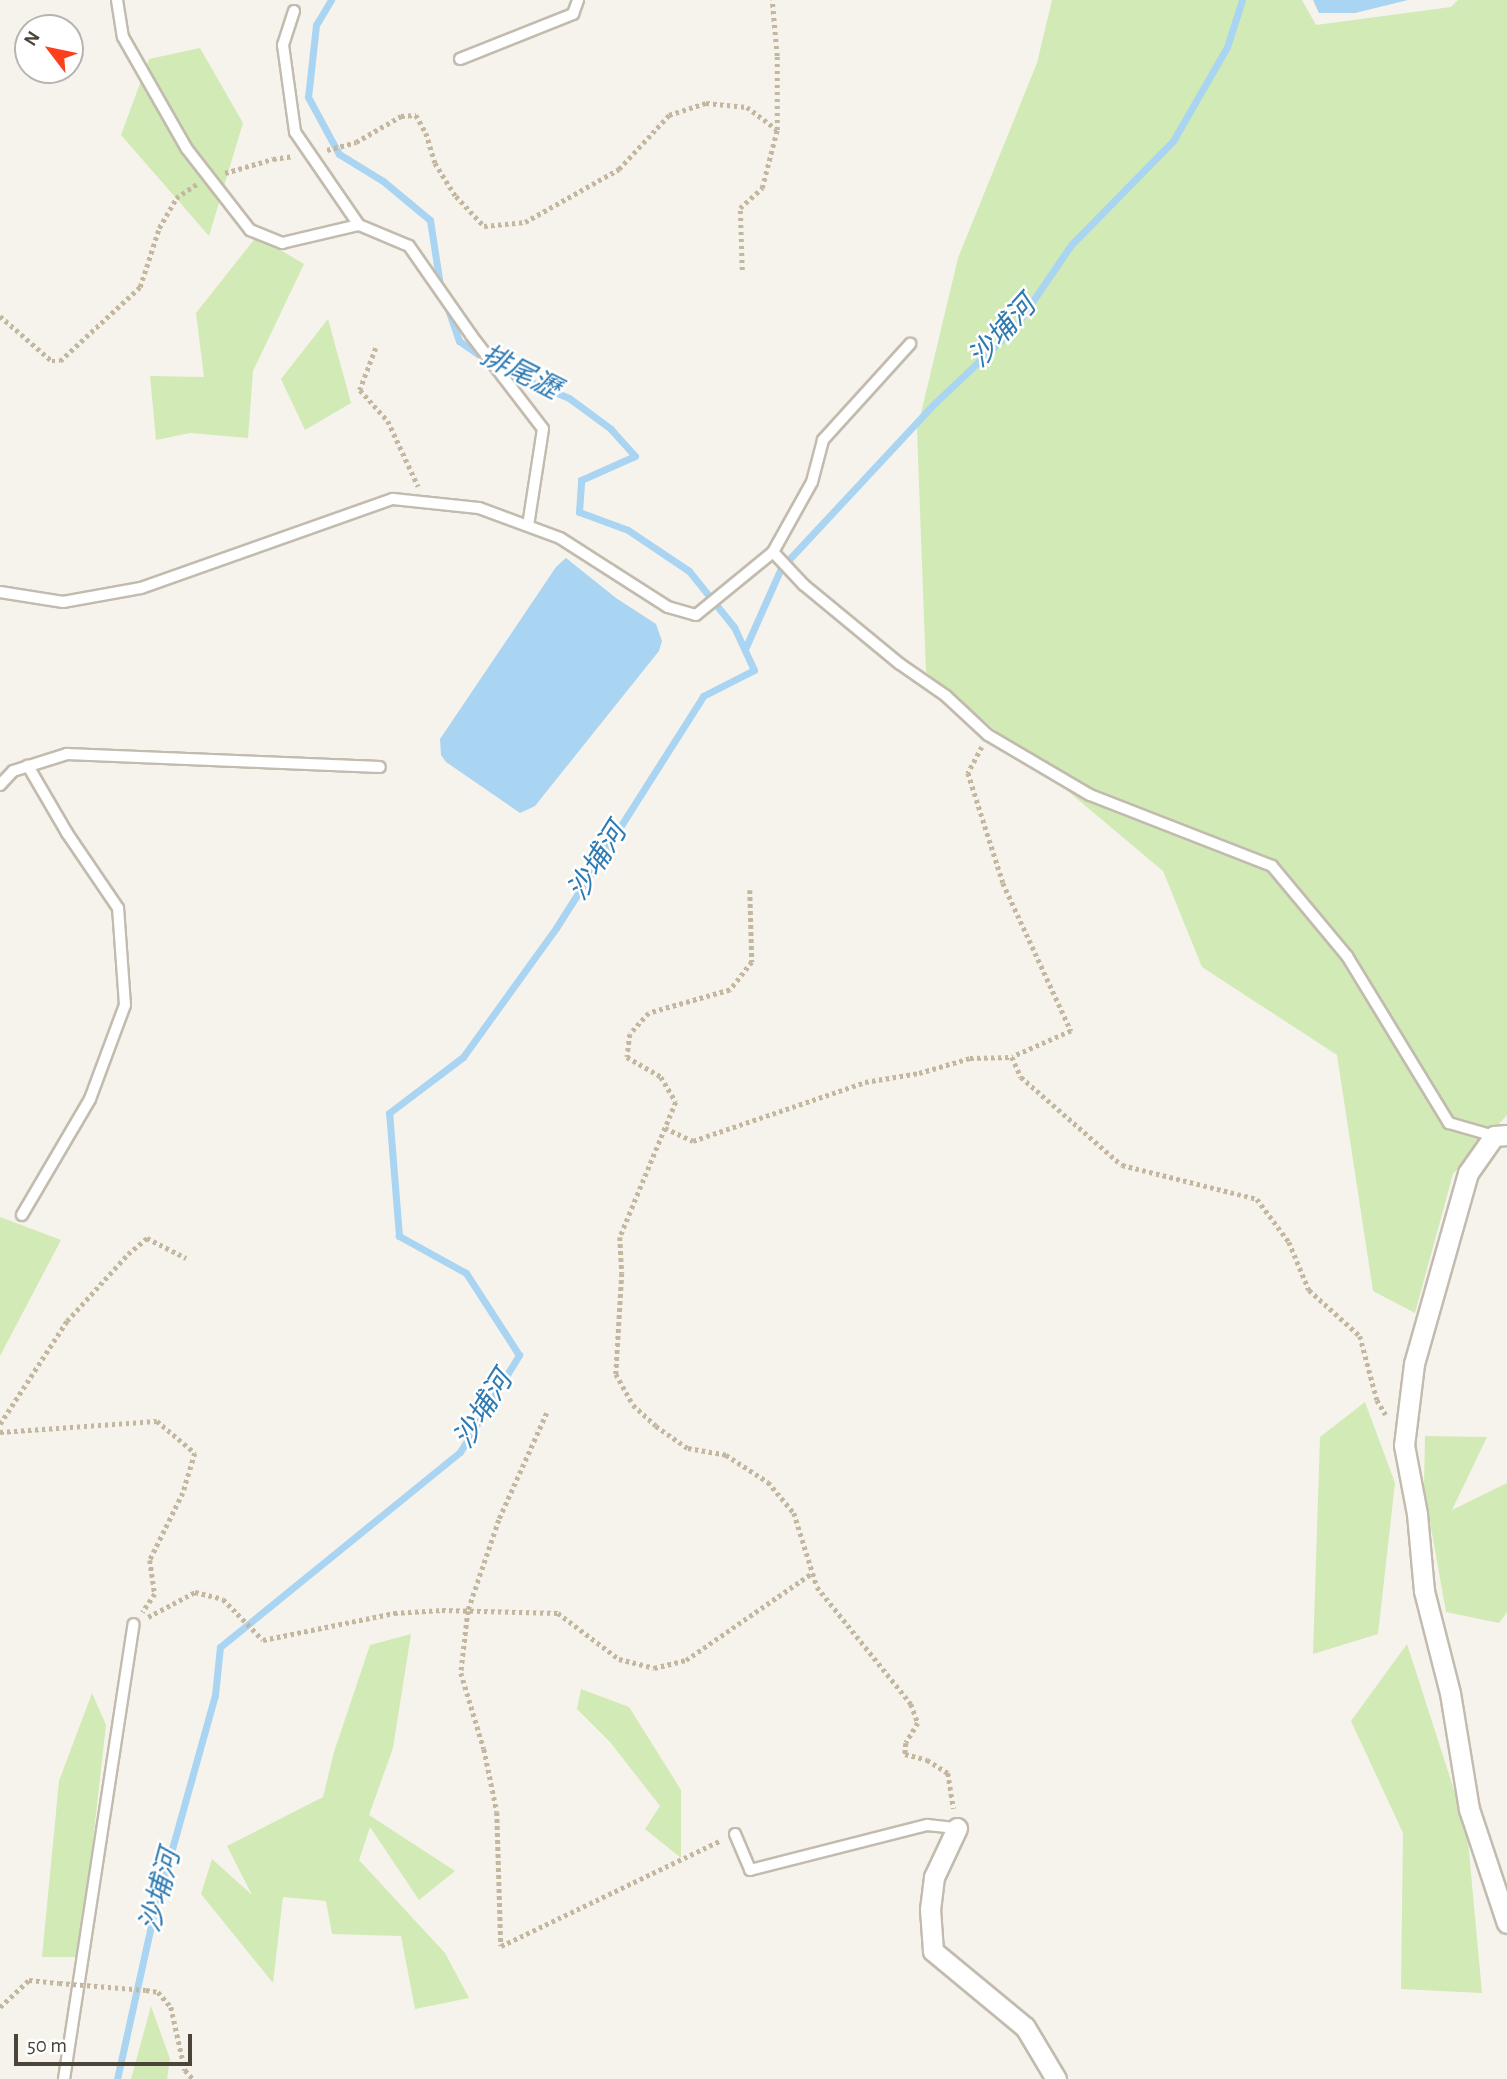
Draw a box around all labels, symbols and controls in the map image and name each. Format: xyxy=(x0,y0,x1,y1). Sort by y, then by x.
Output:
north arrow xyxy=(14,14,84,84)
text: N xyxy=(21,28,44,49)
water label: 沙埔河 xyxy=(962,290,1044,374)
water label: 排尾瀝 xyxy=(475,339,565,407)
water label: 沙埔河 xyxy=(561,817,635,907)
water label: 沙埔河 xyxy=(447,1365,521,1455)
water label: 沙埔河 xyxy=(134,1846,188,1936)
scale bar xyxy=(18,2020,196,2064)
text: 50 m xyxy=(27,2035,67,2056)

